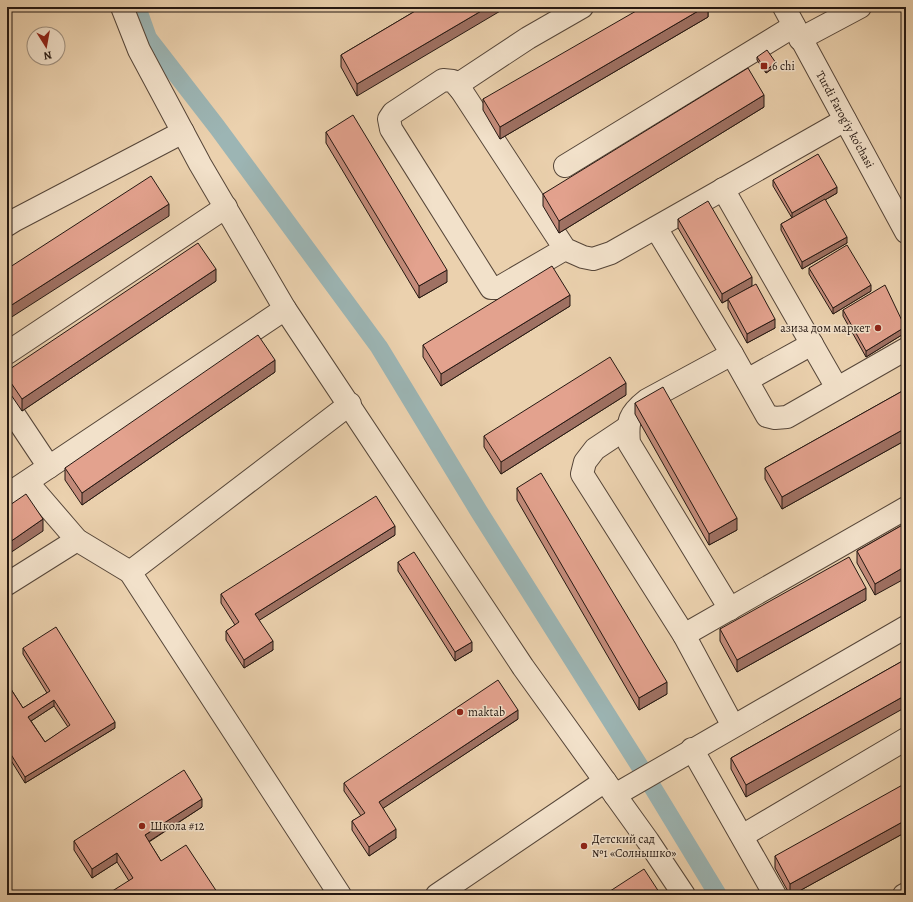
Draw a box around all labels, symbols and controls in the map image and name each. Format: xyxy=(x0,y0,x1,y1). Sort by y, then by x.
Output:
north arrow xyxy=(26,26,66,66)
text: N xyxy=(42,47,53,63)
place label: 6 chi xyxy=(772,58,795,74)
marker: 6 chi xyxy=(759,61,769,71)
street label: Turdi Farog'iy ko'chasi xyxy=(812,68,878,171)
place label: азиза дом маркет xyxy=(780,320,871,336)
marker: азиза дом маркет xyxy=(873,323,883,333)
place label: maktab xyxy=(468,704,505,720)
marker: maktab xyxy=(455,707,465,717)
place label: Школа #12 xyxy=(150,818,205,834)
marker: Школа #12 xyxy=(137,821,147,831)
place label: Детский сад №1 «Солнышко» xyxy=(592,831,676,861)
marker: Детский сад №1 «Солнышко» xyxy=(579,841,589,851)

